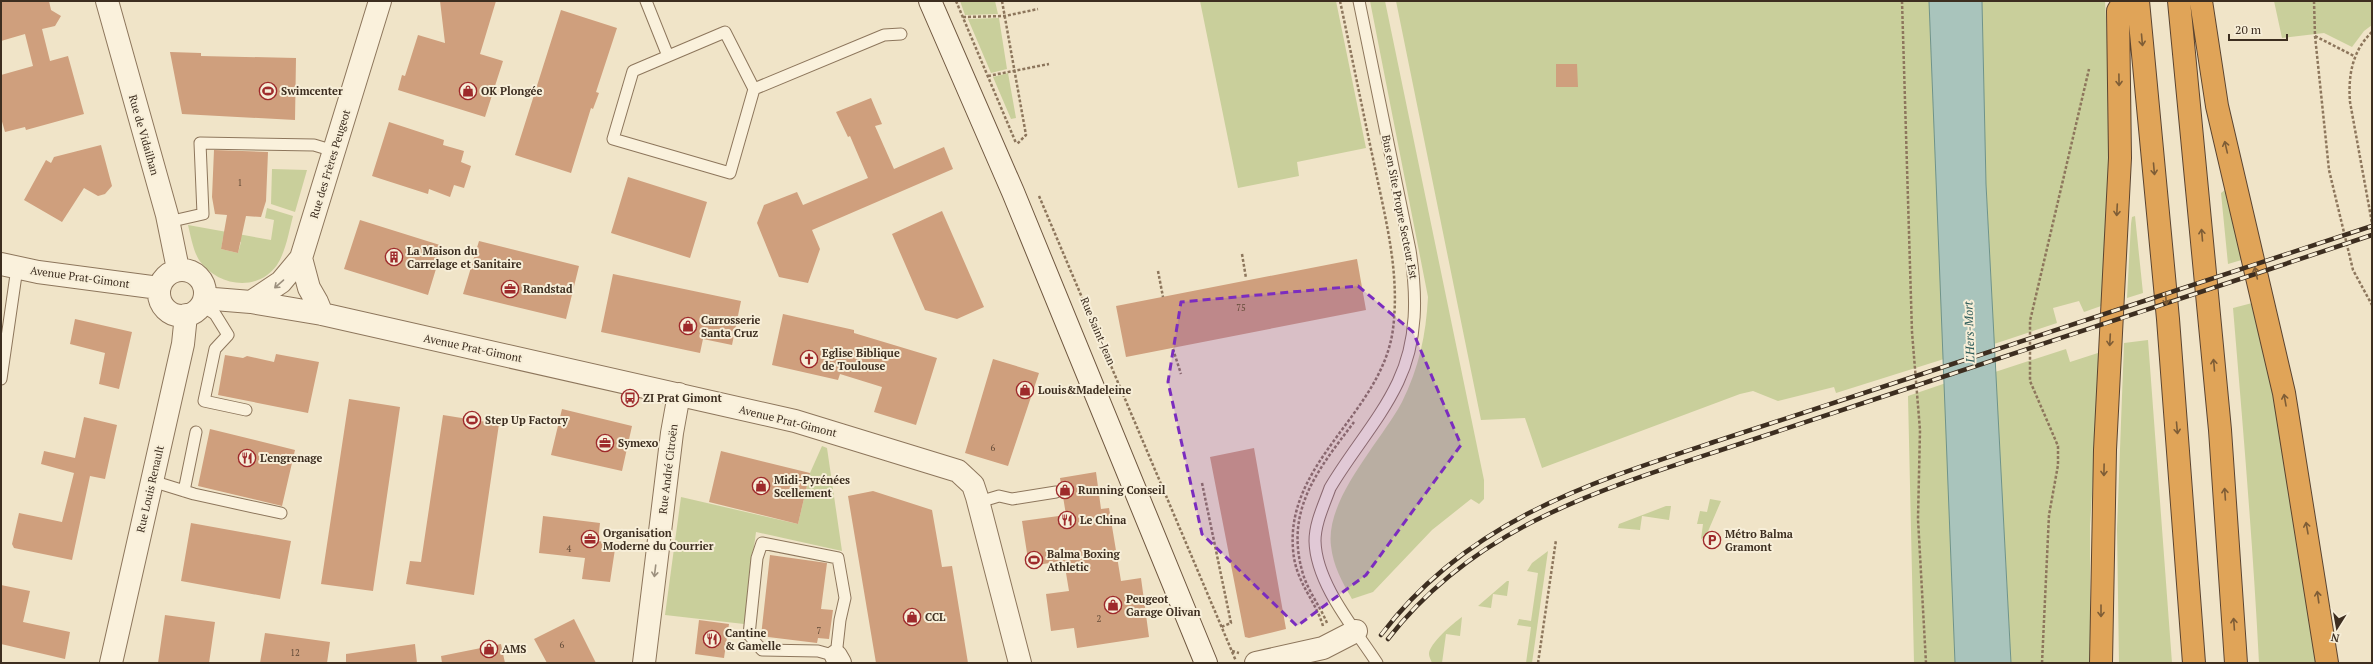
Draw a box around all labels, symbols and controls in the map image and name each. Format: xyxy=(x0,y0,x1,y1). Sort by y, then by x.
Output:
scale bar xyxy=(2229,16,2287,42)
text: 20 m xyxy=(2235,22,2262,37)
one-way arrow xyxy=(2138,33,2145,46)
one-way arrow xyxy=(2115,73,2123,86)
sports icon: Swimcenter xyxy=(258,81,278,101)
shop icon: OK Plongée xyxy=(458,81,478,101)
place label: Swimcenter xyxy=(281,84,343,98)
place label: OK Plongée xyxy=(481,84,542,98)
street label: Rue de Vidailhan xyxy=(126,93,162,177)
street label: Rue des Frères Peugeot xyxy=(307,108,353,220)
street label: Bus en Site Propre Secteur Est xyxy=(1379,134,1421,280)
one-way arrow xyxy=(2222,140,2230,153)
one-way arrow xyxy=(2150,162,2158,175)
house number: 1 xyxy=(238,177,242,189)
one-way arrow xyxy=(2114,203,2121,216)
one-way arrow xyxy=(2198,229,2205,242)
place label: La Maison du Carrelage et Sanitaire xyxy=(407,244,522,271)
building icon: La Maison du Carrelage et Sanitaire xyxy=(384,247,404,267)
street label: Avenue Prat-Gimont xyxy=(29,263,131,291)
one-way arrow xyxy=(2251,267,2259,280)
one-way arrow xyxy=(273,279,284,288)
office icon: Randstad xyxy=(500,279,520,299)
place label: Randstad xyxy=(523,282,573,296)
one-way arrow xyxy=(2163,292,2170,305)
street label: Rue Saint-Jean xyxy=(1077,295,1119,368)
water label: L'Hers-Mort xyxy=(1960,300,1978,364)
house number: 75 xyxy=(1236,302,1246,314)
place label: Carrosserie Santa Cruz xyxy=(701,313,761,340)
shop icon: Carrosserie Santa Cruz xyxy=(678,316,698,336)
street label: Avenue Prat-Gimont xyxy=(422,331,524,365)
one-way arrow xyxy=(2107,333,2114,346)
place label: Eglise Biblique de Toulouse xyxy=(822,346,900,373)
church icon: Eglise Biblique de Toulouse xyxy=(799,349,819,369)
one-way arrow xyxy=(2210,359,2217,372)
shop icon: Louis&Madeleine xyxy=(1015,380,1035,400)
place label: Louis&Madeleine xyxy=(1038,383,1131,397)
bus stop icon: ZI Prat Gimont xyxy=(620,388,640,408)
place label: ZI Prat Gimont xyxy=(643,391,722,405)
one-way arrow xyxy=(2280,394,2288,407)
street label: Avenue Prat-Gimont xyxy=(738,402,838,440)
sports icon: Step Up Factory xyxy=(462,410,482,430)
place label: Step Up Factory xyxy=(485,413,568,427)
one-way arrow xyxy=(2174,421,2181,434)
street label: Rue André Citroën xyxy=(656,423,681,515)
office icon: Symexo xyxy=(595,433,615,453)
place label: Symexo xyxy=(618,436,659,450)
house number: 6 xyxy=(991,442,996,454)
street label: Rue Louis Renault xyxy=(133,444,167,534)
restaurant icon: L'engrenage xyxy=(237,448,257,468)
place label: L'engrenage xyxy=(260,451,323,465)
one-way arrow xyxy=(2100,463,2108,476)
place label: Midi-Pyrénées Scellement xyxy=(774,473,850,500)
shop icon: Midi-Pyrénées Scellement xyxy=(751,476,771,496)
shop icon: Running Conseil xyxy=(1055,480,1075,500)
place label: Running Conseil xyxy=(1078,483,1166,497)
one-way arrow xyxy=(2221,488,2228,501)
restaurant icon: Le China xyxy=(1057,510,1077,530)
place label: Le China xyxy=(1080,513,1126,527)
one-way arrow xyxy=(2302,522,2310,535)
place label: Organisation Moderne du Courrier xyxy=(603,526,714,553)
place label: Métro Balma Gramont xyxy=(1725,527,1793,554)
office icon: Organisation Moderne du Courrier xyxy=(580,529,600,549)
parking icon: Métro Balma Gramont xyxy=(1702,530,1722,550)
house number: 4 xyxy=(567,543,572,555)
place label: Balma Boxing Athletic xyxy=(1047,547,1121,574)
sports icon: Balma Boxing Athletic xyxy=(1024,550,1044,570)
one-way arrow xyxy=(651,565,659,578)
one-way arrow xyxy=(2314,591,2322,604)
place label: Peugeot Garage Olivan xyxy=(1126,592,1201,619)
shop icon: Peugeot Garage Olivan xyxy=(1103,595,1123,615)
one-way arrow xyxy=(2098,604,2105,617)
shop icon: CCL xyxy=(902,607,922,627)
north arrow xyxy=(2317,608,2357,648)
place label: CCL xyxy=(925,610,946,624)
house number: 2 xyxy=(1097,613,1102,625)
one-way arrow xyxy=(2230,618,2238,631)
house number: 7 xyxy=(817,625,822,637)
place label: Cantine & Gamelle xyxy=(725,626,781,653)
restaurant icon: Cantine & Gamelle xyxy=(702,629,722,649)
text: N xyxy=(2329,630,2341,645)
shop icon: AMS xyxy=(479,639,499,659)
house number: 6 xyxy=(560,639,565,651)
place label: AMS xyxy=(502,642,526,656)
house number: 12 xyxy=(290,647,300,659)

